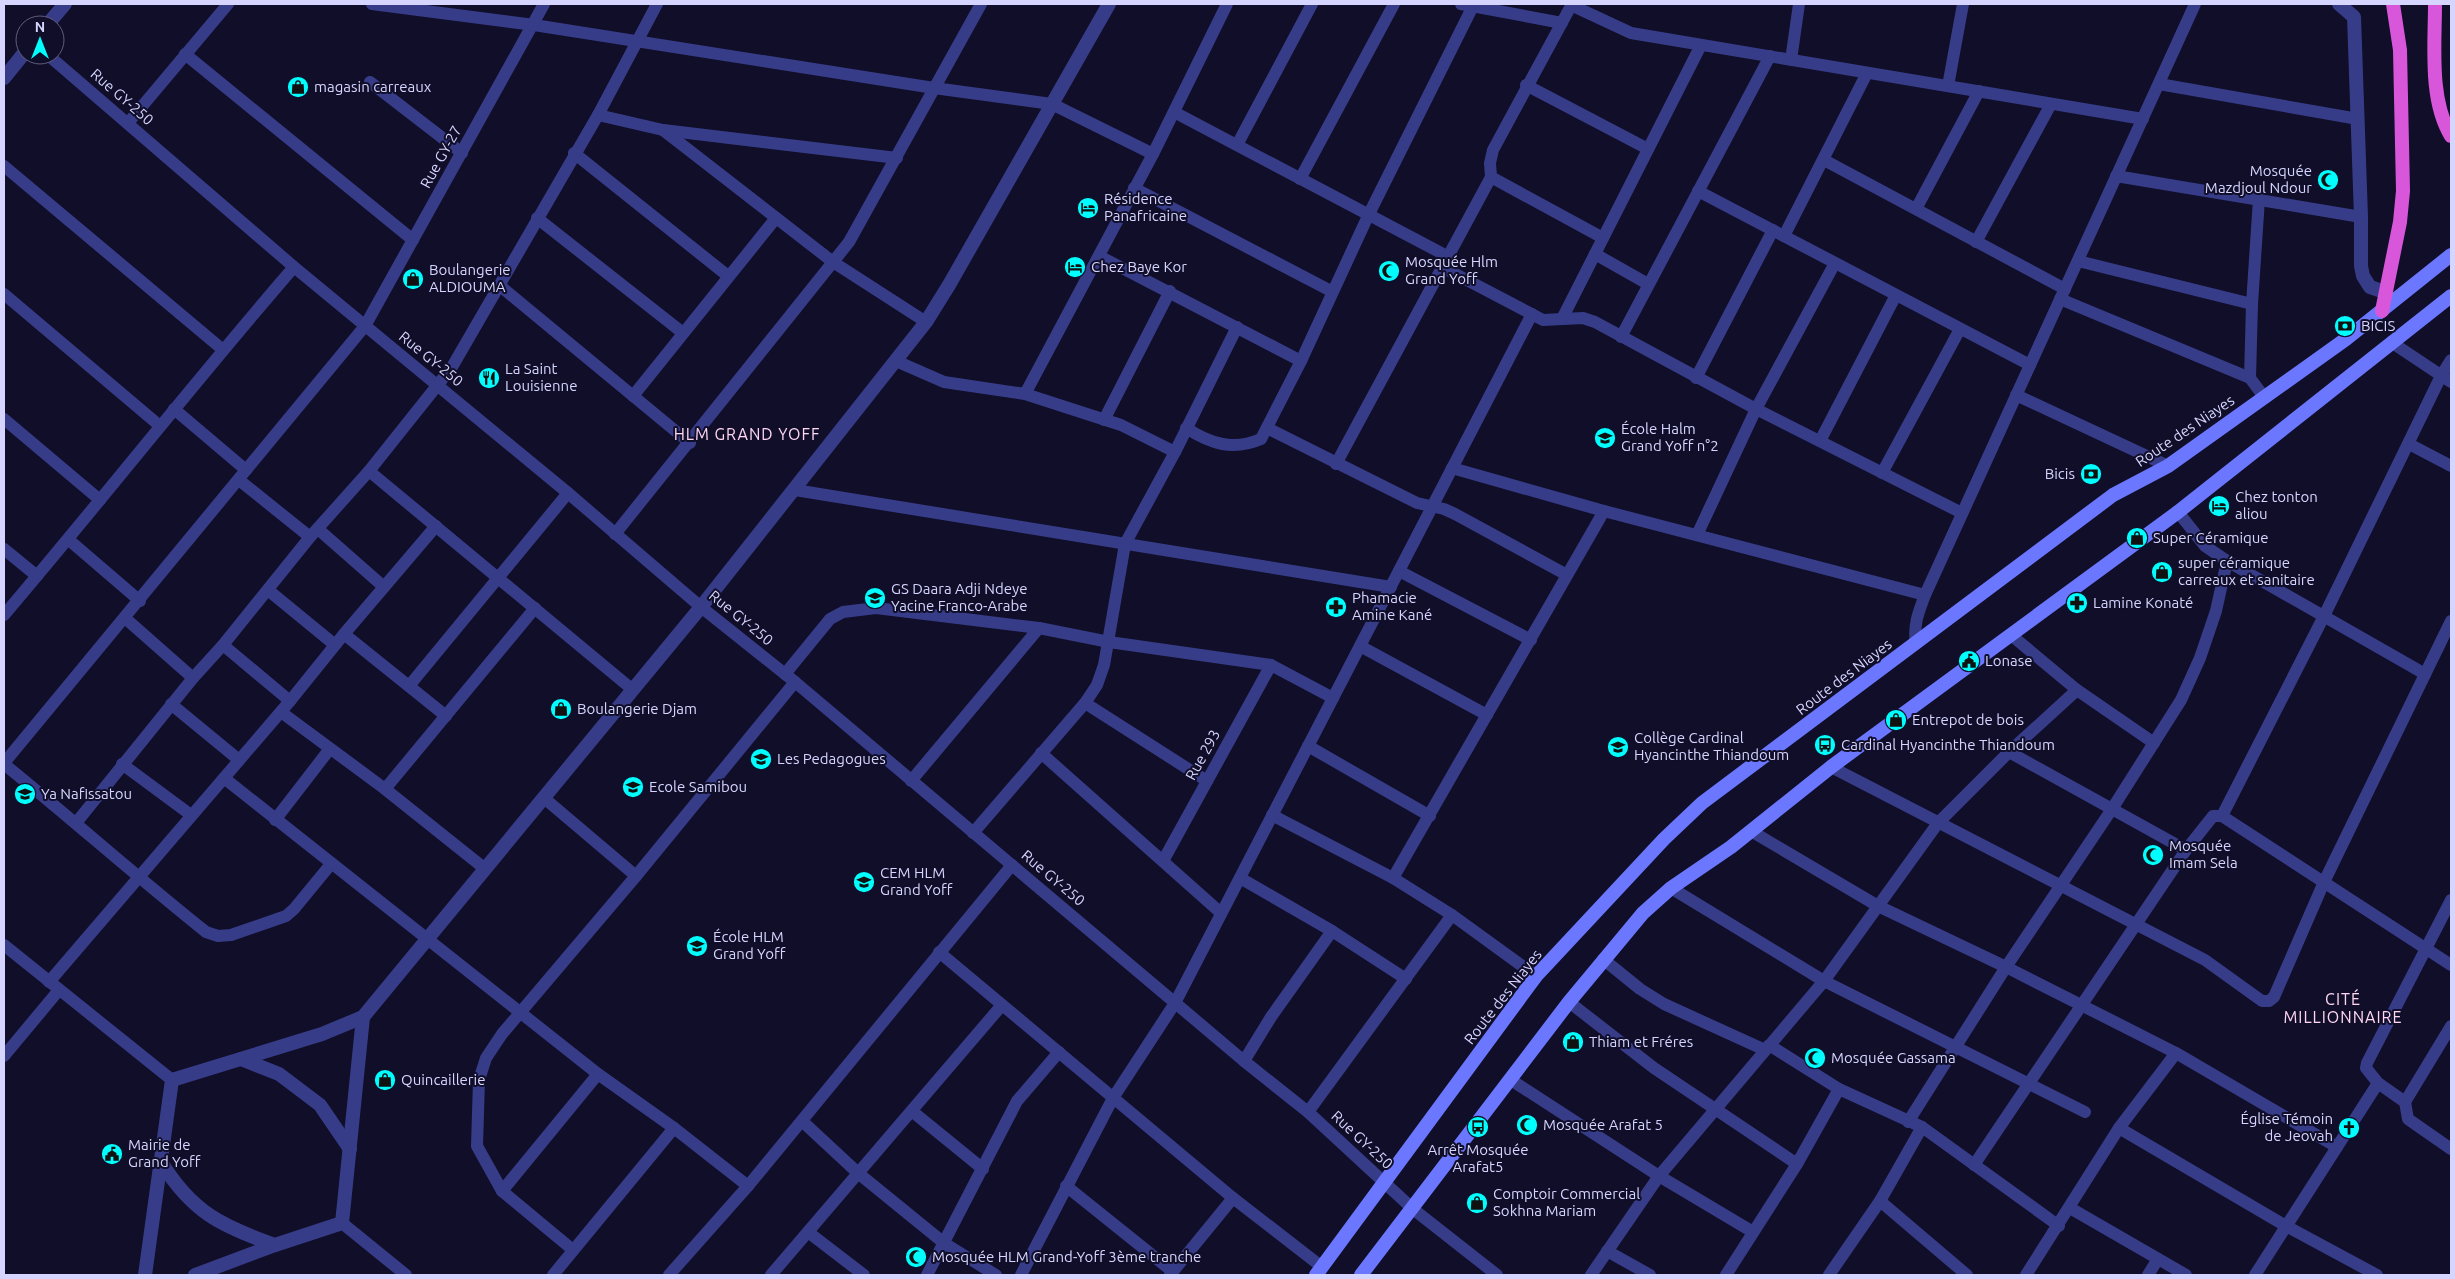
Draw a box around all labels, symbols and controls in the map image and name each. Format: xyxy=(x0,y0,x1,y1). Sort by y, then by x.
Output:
north arrow xyxy=(15,15,65,65)
text: N xyxy=(35,19,45,35)
street label: Rue GY-250 xyxy=(88,65,157,128)
shop icon: magasin carreaux xyxy=(286,75,310,99)
place label: magasin carreaux xyxy=(314,78,432,95)
street label: Rue GY-27 xyxy=(416,123,465,191)
place label: Mosquée Mazdjoul Ndour xyxy=(2205,162,2312,196)
mosque icon: Mosquée Mazdjoul Ndour xyxy=(2316,168,2340,192)
place label: Résidence Panafricaine xyxy=(1104,190,1187,224)
hotel icon: Résidence Panafricaine xyxy=(1076,196,1100,220)
place label: Mosquée Hlm Grand Yoff xyxy=(1405,253,1498,287)
hotel icon: Chez Baye Kor xyxy=(1063,255,1087,279)
place label: Chez Baye Kor xyxy=(1091,258,1187,275)
mosque icon: Mosquée Hlm Grand Yoff xyxy=(1377,259,1401,283)
place label: Boulangerie ALDIOUMA xyxy=(429,261,511,295)
shop icon: Boulangerie ALDIOUMA xyxy=(401,267,425,291)
bank icon: BICIS xyxy=(2333,314,2357,338)
place label: BICIS xyxy=(2361,317,2395,334)
street label: Rue GY-250 xyxy=(396,328,467,390)
place label: La Saint Louisienne xyxy=(505,360,577,394)
restaurant icon: La Saint Louisienne xyxy=(477,366,501,390)
street label: Route des Niayes xyxy=(2132,391,2237,470)
place label: École Halm Grand Yoff n°2 xyxy=(1621,420,1719,454)
district label: HLM GRAND YOFF xyxy=(674,425,820,443)
school or university icon: École Halm Grand Yoff n°2 xyxy=(1593,426,1617,450)
bank icon: Bicis xyxy=(2079,462,2103,486)
place label: Bicis xyxy=(2045,465,2075,482)
place label: Chez tonton aliou xyxy=(2235,488,2318,522)
hotel icon: Chez tonton aliou xyxy=(2207,494,2231,518)
shop icon: Super Céramique xyxy=(2125,526,2149,550)
place label: Super Céramique xyxy=(2153,529,2269,546)
place label: super céramique carreaux et sanitaire xyxy=(2178,554,2315,588)
shop icon: super céramique carreaux et sanitaire xyxy=(2150,560,2174,584)
place label: GS Daara Adji Ndeye Yacine Franco-Arabe xyxy=(891,580,1028,614)
school or university icon: GS Daara Adji Ndeye Yacine Franco-Arabe xyxy=(863,586,887,610)
street label: Rue GY-250 xyxy=(706,587,777,649)
place label: Phamacie Amine Kané xyxy=(1352,589,1432,623)
pharmacy icon: Lamine Konaté xyxy=(2065,591,2089,615)
place label: Lamine Konaté xyxy=(2093,594,2193,611)
pharmacy icon: Phamacie Amine Kané xyxy=(1324,595,1348,619)
street label: Route des Niayes xyxy=(1793,635,1895,718)
public building icon: Lonase xyxy=(1957,649,1981,673)
place label: Lonase xyxy=(1985,652,2032,669)
shop icon: Boulangerie Djam xyxy=(549,697,573,721)
place label: Boulangerie Djam xyxy=(577,700,697,717)
shop icon: Entrepot de bois xyxy=(1884,708,1908,732)
place label: Entrepot de bois xyxy=(1912,711,2024,728)
street label: Rue 293 xyxy=(1182,727,1223,783)
place label: Collège Cardinal Hyancinthe Thiandoum xyxy=(1634,729,1789,763)
bus stop icon: Cardinal Hyancinthe Thiandoum xyxy=(1813,733,1837,757)
school or university icon: Collège Cardinal Hyancinthe Thiandoum xyxy=(1606,735,1630,759)
place label: Cardinal Hyancinthe Thiandoum xyxy=(1841,736,2055,753)
school or university icon: Les Pedagogues xyxy=(749,747,773,771)
place label: Les Pedagogues xyxy=(777,750,886,767)
school or university icon: Ecole Samibou xyxy=(621,775,645,799)
place label: Ecole Samibou xyxy=(649,778,747,795)
school or university icon: Ya Nafissatou xyxy=(13,782,37,806)
place label: Ya Nafissatou xyxy=(41,785,132,802)
place label: Mosquée Imam Sela xyxy=(2169,837,2238,871)
mosque icon: Mosquée Imam Sela xyxy=(2141,843,2165,867)
street label: Rue GY-250 xyxy=(1018,846,1088,909)
place label: CEM HLM Grand Yoff xyxy=(880,864,953,898)
school or university icon: CEM HLM Grand Yoff xyxy=(852,870,876,894)
place label: École HLM Grand Yoff xyxy=(713,928,786,962)
school or university icon: École HLM Grand Yoff xyxy=(685,934,709,958)
street label: Route des Niayes xyxy=(1460,946,1545,1047)
district label: CITÉ MILLIONNAIRE xyxy=(2283,988,2403,1026)
shop icon: Thiam et Fréres xyxy=(1561,1030,1585,1054)
place label: Thiam et Fréres xyxy=(1589,1033,1693,1050)
mosque icon: Mosquée Gassama xyxy=(1803,1046,1827,1070)
place label: Mosquée Gassama xyxy=(1831,1049,1956,1066)
shop icon: Quincaillerie xyxy=(373,1068,397,1092)
place label: Quincaillerie xyxy=(401,1071,485,1088)
street label: Rue GY-250 xyxy=(1328,1107,1396,1172)
place label: Église Témoin de Jeovah xyxy=(2241,1110,2333,1144)
mosque icon: Mosquée Arafat 5 xyxy=(1515,1113,1539,1137)
bus stop icon: Arrêt Mosquée Arafat5 xyxy=(1466,1115,1490,1139)
place label: Mosquée Arafat 5 xyxy=(1543,1116,1663,1133)
church icon: Église Témoin de Jeovah xyxy=(2337,1116,2361,1140)
place label: Mairie de Grand Yoff xyxy=(128,1136,201,1170)
place label: Arrêt Mosquée Arafat5 xyxy=(1428,1141,1528,1175)
public building icon: Mairie de Grand Yoff xyxy=(100,1142,124,1166)
place label: Comptoir Commercial Sokhna Mariam xyxy=(1493,1185,1640,1219)
shop icon: Comptoir Commercial Sokhna Mariam xyxy=(1465,1191,1489,1215)
mosque icon: Mosquée HLM Grand-Yoff 3ème tranche xyxy=(904,1245,928,1269)
place label: Mosquée HLM Grand-Yoff 3ème tranche xyxy=(932,1248,1201,1265)

